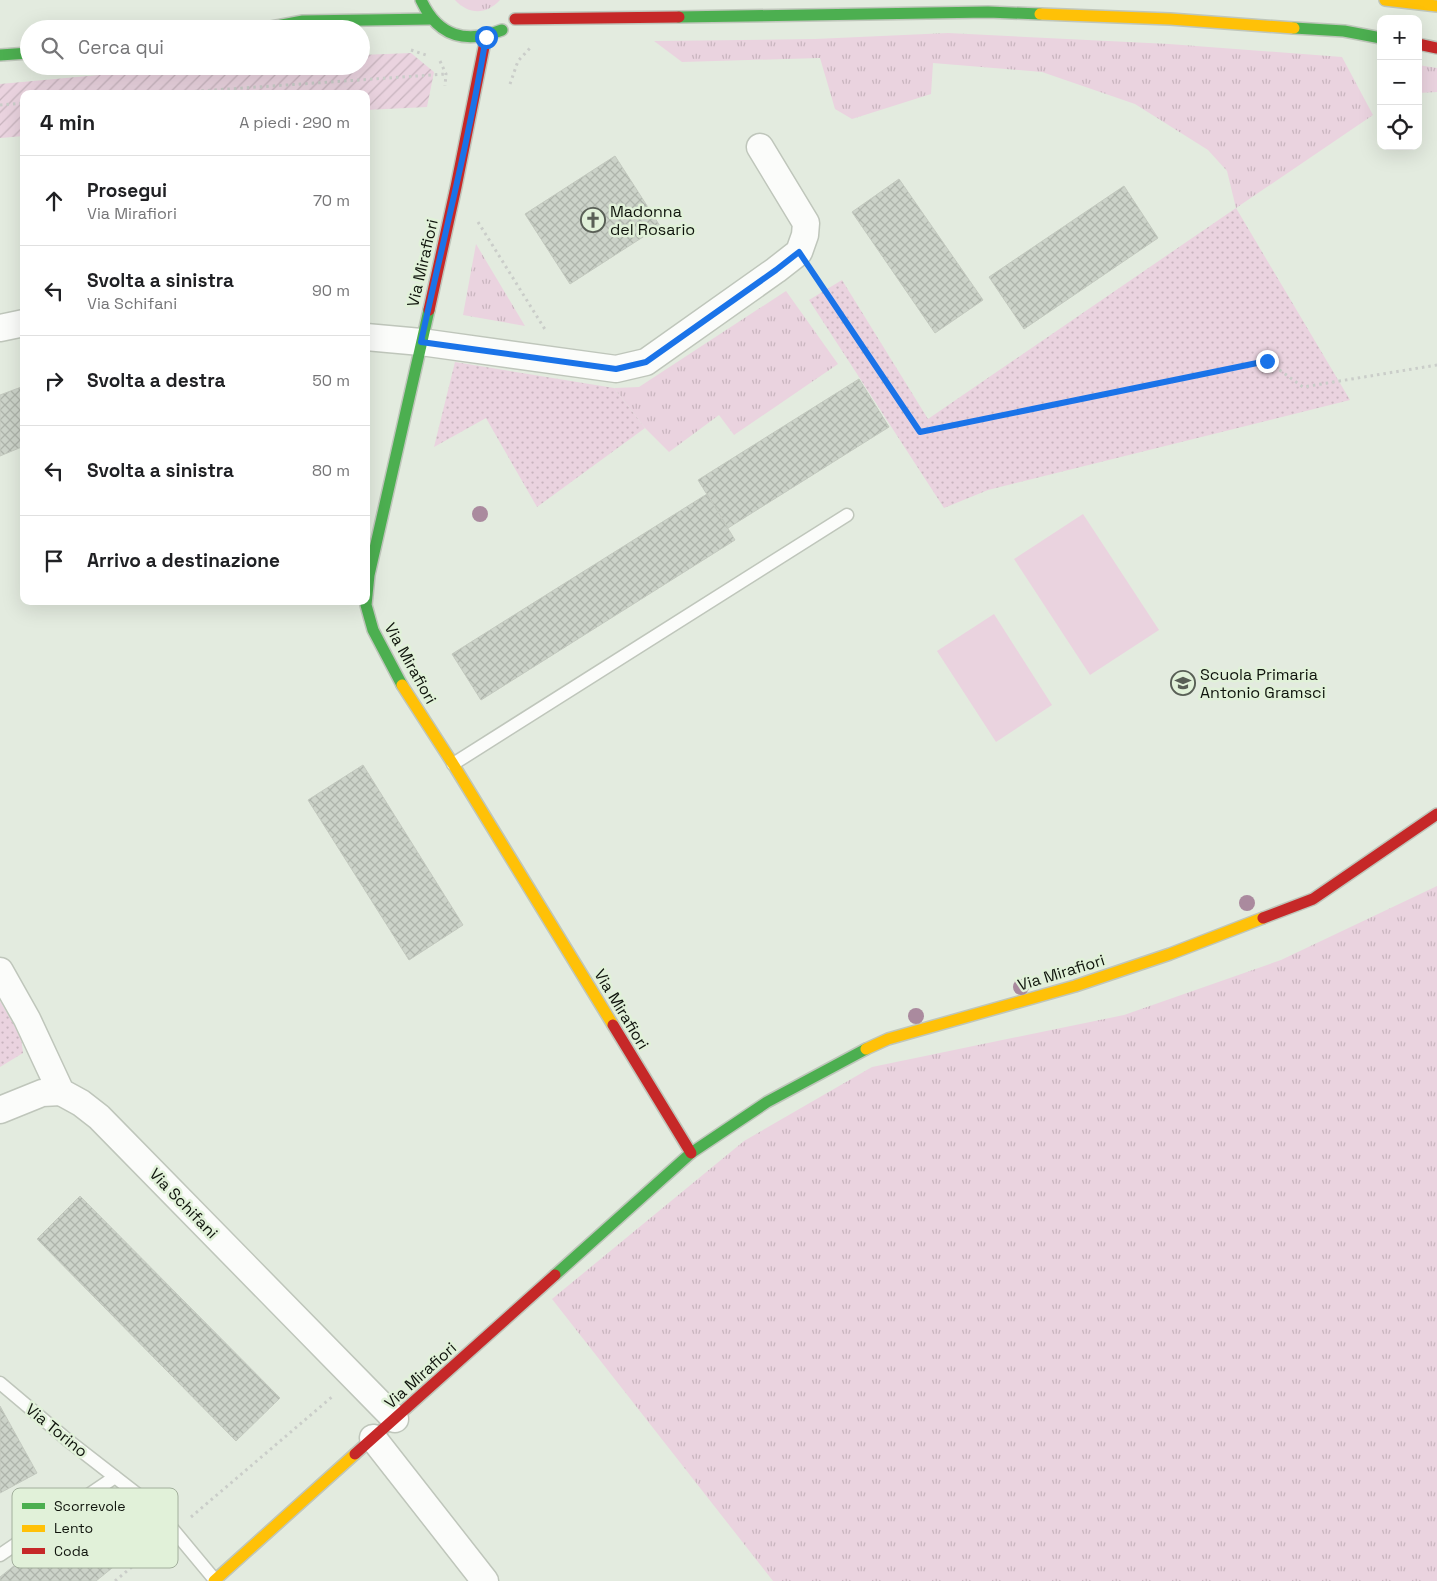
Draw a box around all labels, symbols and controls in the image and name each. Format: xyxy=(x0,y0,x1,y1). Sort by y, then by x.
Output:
map controls xyxy=(1377,15,1422,150)
button: + xyxy=(1377,15,1422,60)
search box xyxy=(20,20,370,75)
route start xyxy=(475,26,498,49)
icon: search xyxy=(38,34,66,62)
text: Cerca qui xyxy=(78,35,164,60)
button: − xyxy=(1377,60,1422,105)
button: locate xyxy=(1377,105,1422,150)
text: 4 min xyxy=(40,109,95,136)
text: A piedi · 290 m xyxy=(239,112,350,133)
text: Prosegui xyxy=(87,178,167,203)
icon: ahead xyxy=(40,187,68,215)
text: 70 m xyxy=(313,190,350,211)
place label: Madonna del Rosario xyxy=(610,201,695,240)
text: Via Mirafiori xyxy=(87,203,177,224)
church icon: Madonna del Rosario xyxy=(580,207,606,233)
street label: Via Mirafiori xyxy=(402,217,443,309)
text: Svolta a sinistra xyxy=(87,268,234,293)
icon: left xyxy=(40,277,68,305)
text: 90 m xyxy=(312,280,350,301)
text: Via Schifani xyxy=(87,293,177,314)
route end xyxy=(1256,350,1279,373)
icon: right xyxy=(40,367,68,395)
text: Svolta a destra xyxy=(87,368,225,393)
text: 50 m xyxy=(312,370,350,391)
icon: left xyxy=(40,457,68,485)
text: Svolta a sinistra xyxy=(87,458,234,483)
text: 80 m xyxy=(312,460,350,481)
icon: arrive xyxy=(40,547,68,575)
text: Arrivo a destinazione xyxy=(87,548,280,573)
street label: Via Mirafiori xyxy=(380,619,442,708)
place label: Scuola Primaria Antonio Gramsci xyxy=(1200,664,1326,703)
school or university icon: Scuola Primaria Antonio Gramsci xyxy=(1170,670,1196,696)
street label: Via Mirafiori xyxy=(1015,949,1107,996)
street label: Via Mirafiori xyxy=(589,965,654,1053)
street label: Via Schifani xyxy=(145,1164,222,1243)
street label: Via Mirafiori xyxy=(380,1338,461,1413)
street label: Via Torino xyxy=(21,1399,92,1462)
legend xyxy=(12,1488,178,1568)
text: Scorrevole xyxy=(54,1497,126,1515)
text: Lento xyxy=(54,1519,93,1537)
text: Coda xyxy=(54,1542,89,1560)

